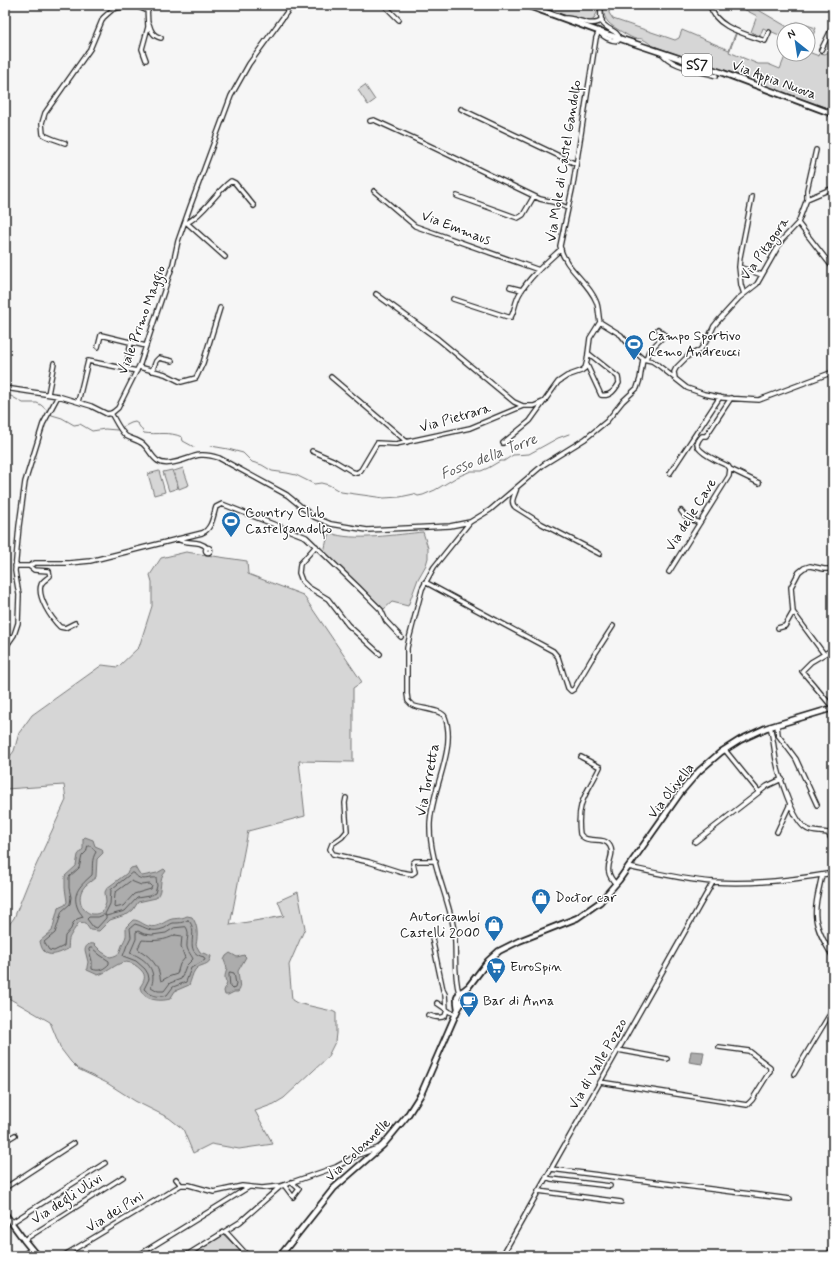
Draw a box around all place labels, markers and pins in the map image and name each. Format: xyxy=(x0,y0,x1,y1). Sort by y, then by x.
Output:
place label: Campo Sportivo Remo Andreucci xyxy=(648,327,741,361)
sports icon: Campo Sportivo Remo Andreucci xyxy=(623,333,645,361)
place label: Country Club Castelgandolfo xyxy=(245,504,332,540)
sports icon: Country Club Castelgandolfo xyxy=(220,510,242,538)
shop icon: Doctor car xyxy=(530,887,552,915)
place label: Doctor car xyxy=(555,889,617,907)
place label: Autoricambi Castelli 2000 xyxy=(400,908,480,942)
shop icon: Autoricambi Castelli 2000 xyxy=(483,914,505,942)
supermarket icon: EuroSpin xyxy=(485,956,507,984)
place label: EuroSpin xyxy=(510,958,562,976)
cafe icon: Bar di Anna xyxy=(458,990,480,1018)
place label: Bar di Anna xyxy=(483,992,554,1010)

